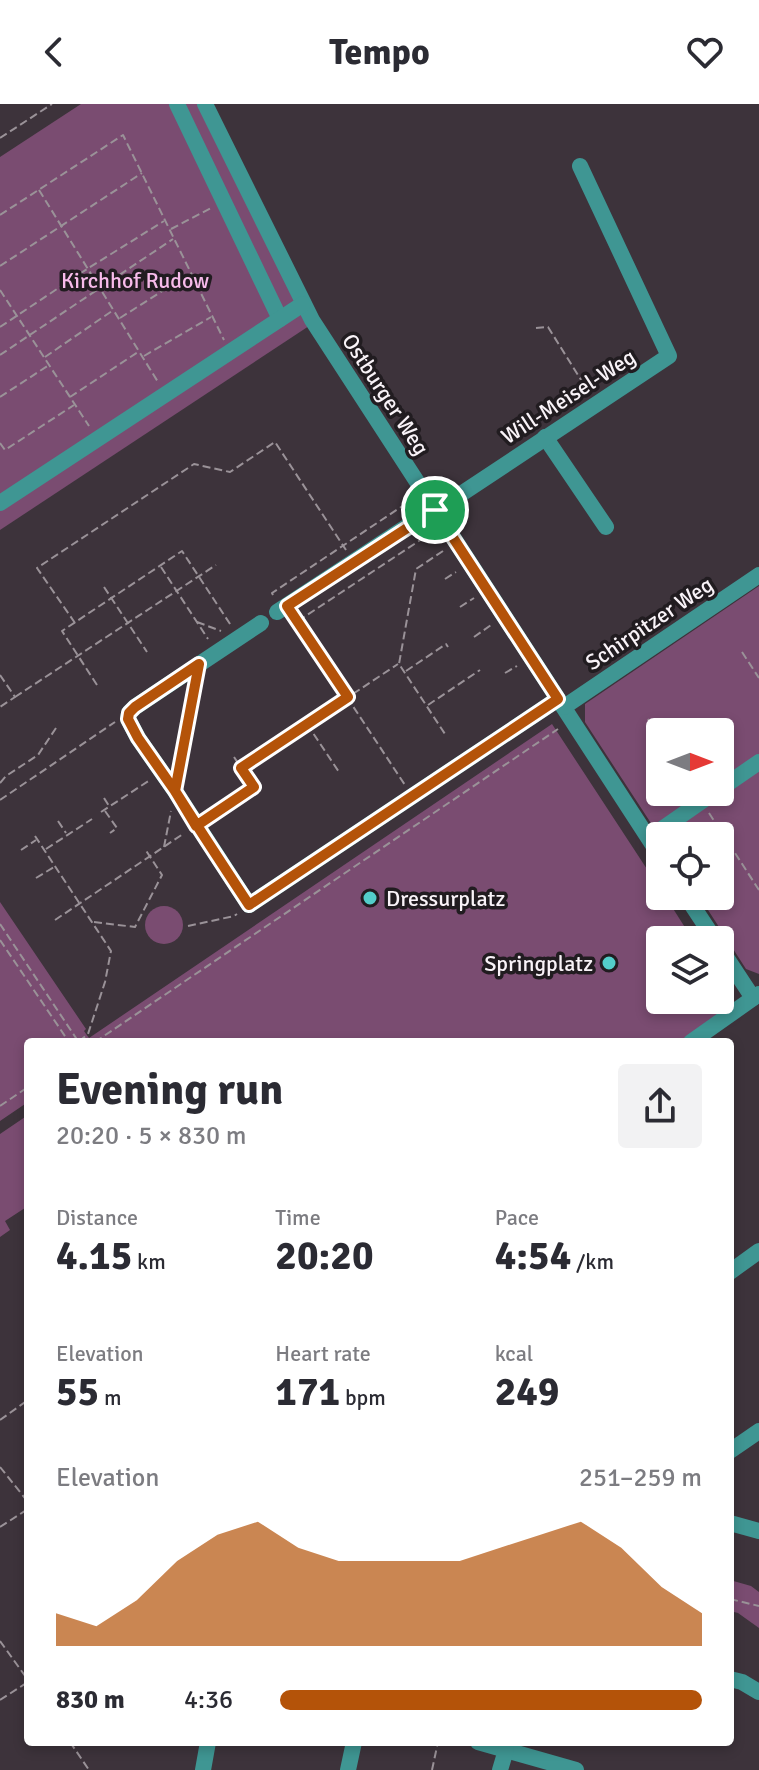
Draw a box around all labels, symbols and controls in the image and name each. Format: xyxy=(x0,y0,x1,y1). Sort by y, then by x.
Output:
icon: back xyxy=(32,30,76,74)
text: Tempo xyxy=(329,30,430,75)
icon: heart xyxy=(683,30,727,74)
park label: Kirchhof Rudow xyxy=(61,267,209,294)
street label: Ostburger Weg xyxy=(336,328,435,460)
street label: Will-Meisel-Weg xyxy=(496,343,640,450)
pin xyxy=(401,476,469,544)
icon: arrive xyxy=(413,488,457,532)
street label: Schirpitzer Weg xyxy=(580,571,718,676)
north arrow xyxy=(646,718,734,806)
map controls xyxy=(646,718,734,1014)
button: locate xyxy=(646,822,734,910)
place label: Dressurplatz xyxy=(386,885,505,912)
marker: Dressurplatz xyxy=(361,889,379,907)
button: layers xyxy=(646,926,734,1014)
place label: Springplatz xyxy=(484,950,593,977)
marker: Springplatz xyxy=(600,954,618,972)
text: Evening run xyxy=(56,1063,283,1117)
button: share xyxy=(618,1064,702,1148)
text: 20:20 · 5 × 830 m xyxy=(56,1120,247,1152)
text: Distance xyxy=(56,1204,138,1231)
text: Time xyxy=(275,1204,321,1231)
text: Pace xyxy=(495,1204,539,1231)
text: 4.15 xyxy=(56,1231,132,1281)
text: 20:20 xyxy=(275,1231,374,1281)
text: 4:54 xyxy=(495,1231,571,1281)
text: km xyxy=(132,1248,166,1275)
text: /km xyxy=(571,1248,614,1275)
text: Elevation xyxy=(56,1340,144,1367)
text: Heart rate xyxy=(275,1340,371,1367)
text: kcal xyxy=(495,1340,533,1367)
text: 55 xyxy=(56,1367,99,1417)
text: 171 xyxy=(275,1367,340,1417)
text: 249 xyxy=(495,1367,559,1417)
text: m xyxy=(99,1384,122,1411)
text: bpm xyxy=(340,1384,386,1411)
text: Elevation xyxy=(56,1462,160,1494)
text: 251–259 m xyxy=(579,1462,702,1494)
text: 830 m xyxy=(56,1684,125,1716)
text: 4:36 xyxy=(184,1684,233,1716)

